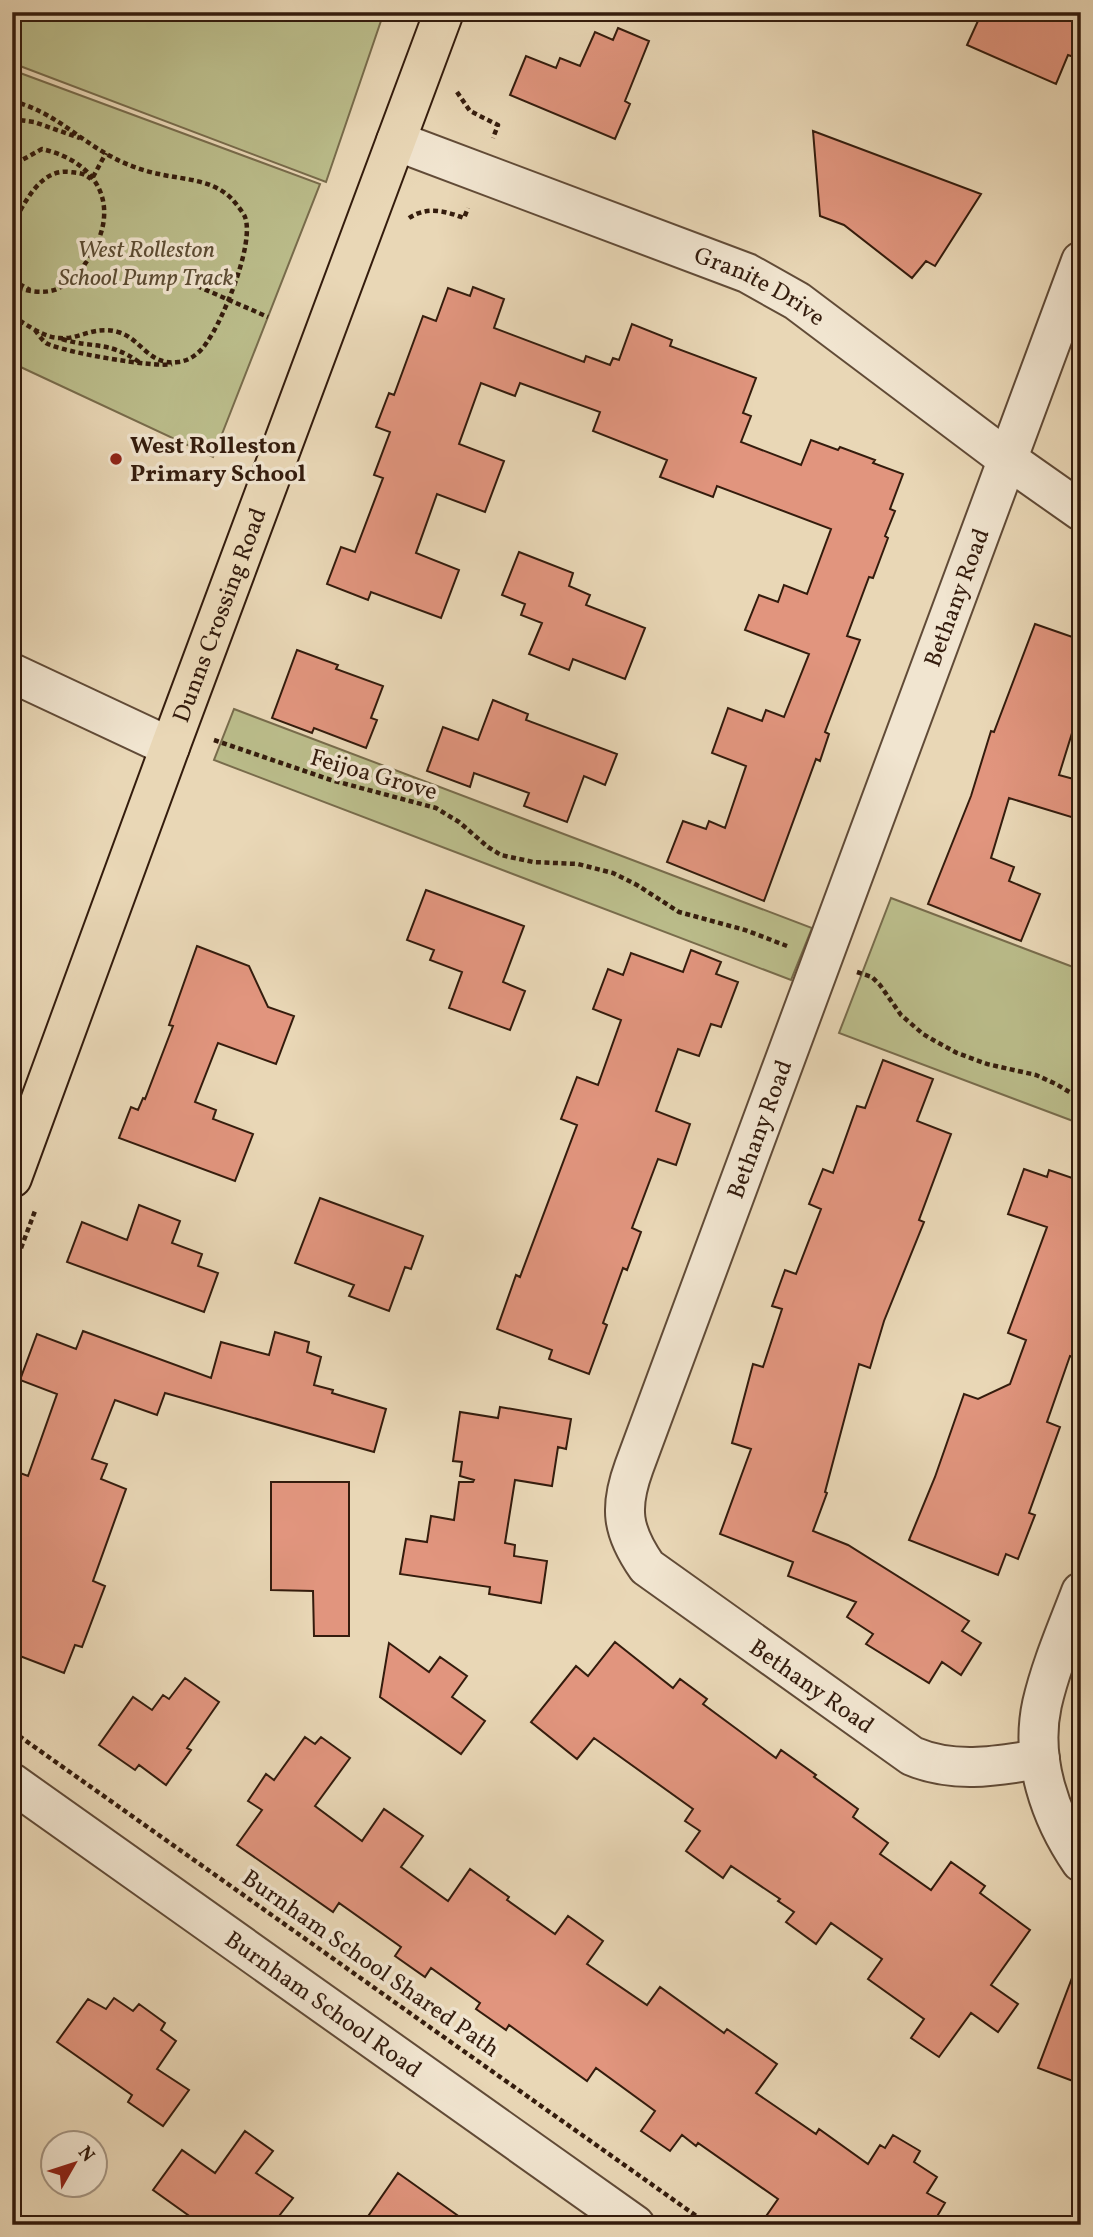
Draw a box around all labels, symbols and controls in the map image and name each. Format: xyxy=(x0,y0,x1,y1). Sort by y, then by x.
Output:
park label: West Rolleston School Pump Track xyxy=(58,234,234,296)
street label: Granite Drive xyxy=(689,240,831,335)
place label: West Rolleston Primary School xyxy=(130,430,306,492)
marker: West Rolleston Primary School xyxy=(108,451,124,467)
street label: Dunns Crossing Road xyxy=(166,503,277,728)
street label: Bethany Road xyxy=(917,524,999,672)
street label: Feijoa Grove xyxy=(306,742,441,810)
street label: Bethany Road xyxy=(720,1056,802,1204)
street label: Bethany Road xyxy=(741,1632,880,1743)
street label: Burnham School Shared Path xyxy=(234,1862,506,2067)
street label: Burnham School Road xyxy=(217,1924,428,2087)
north arrow xyxy=(38,2128,108,2198)
text: N xyxy=(71,2141,100,2168)

